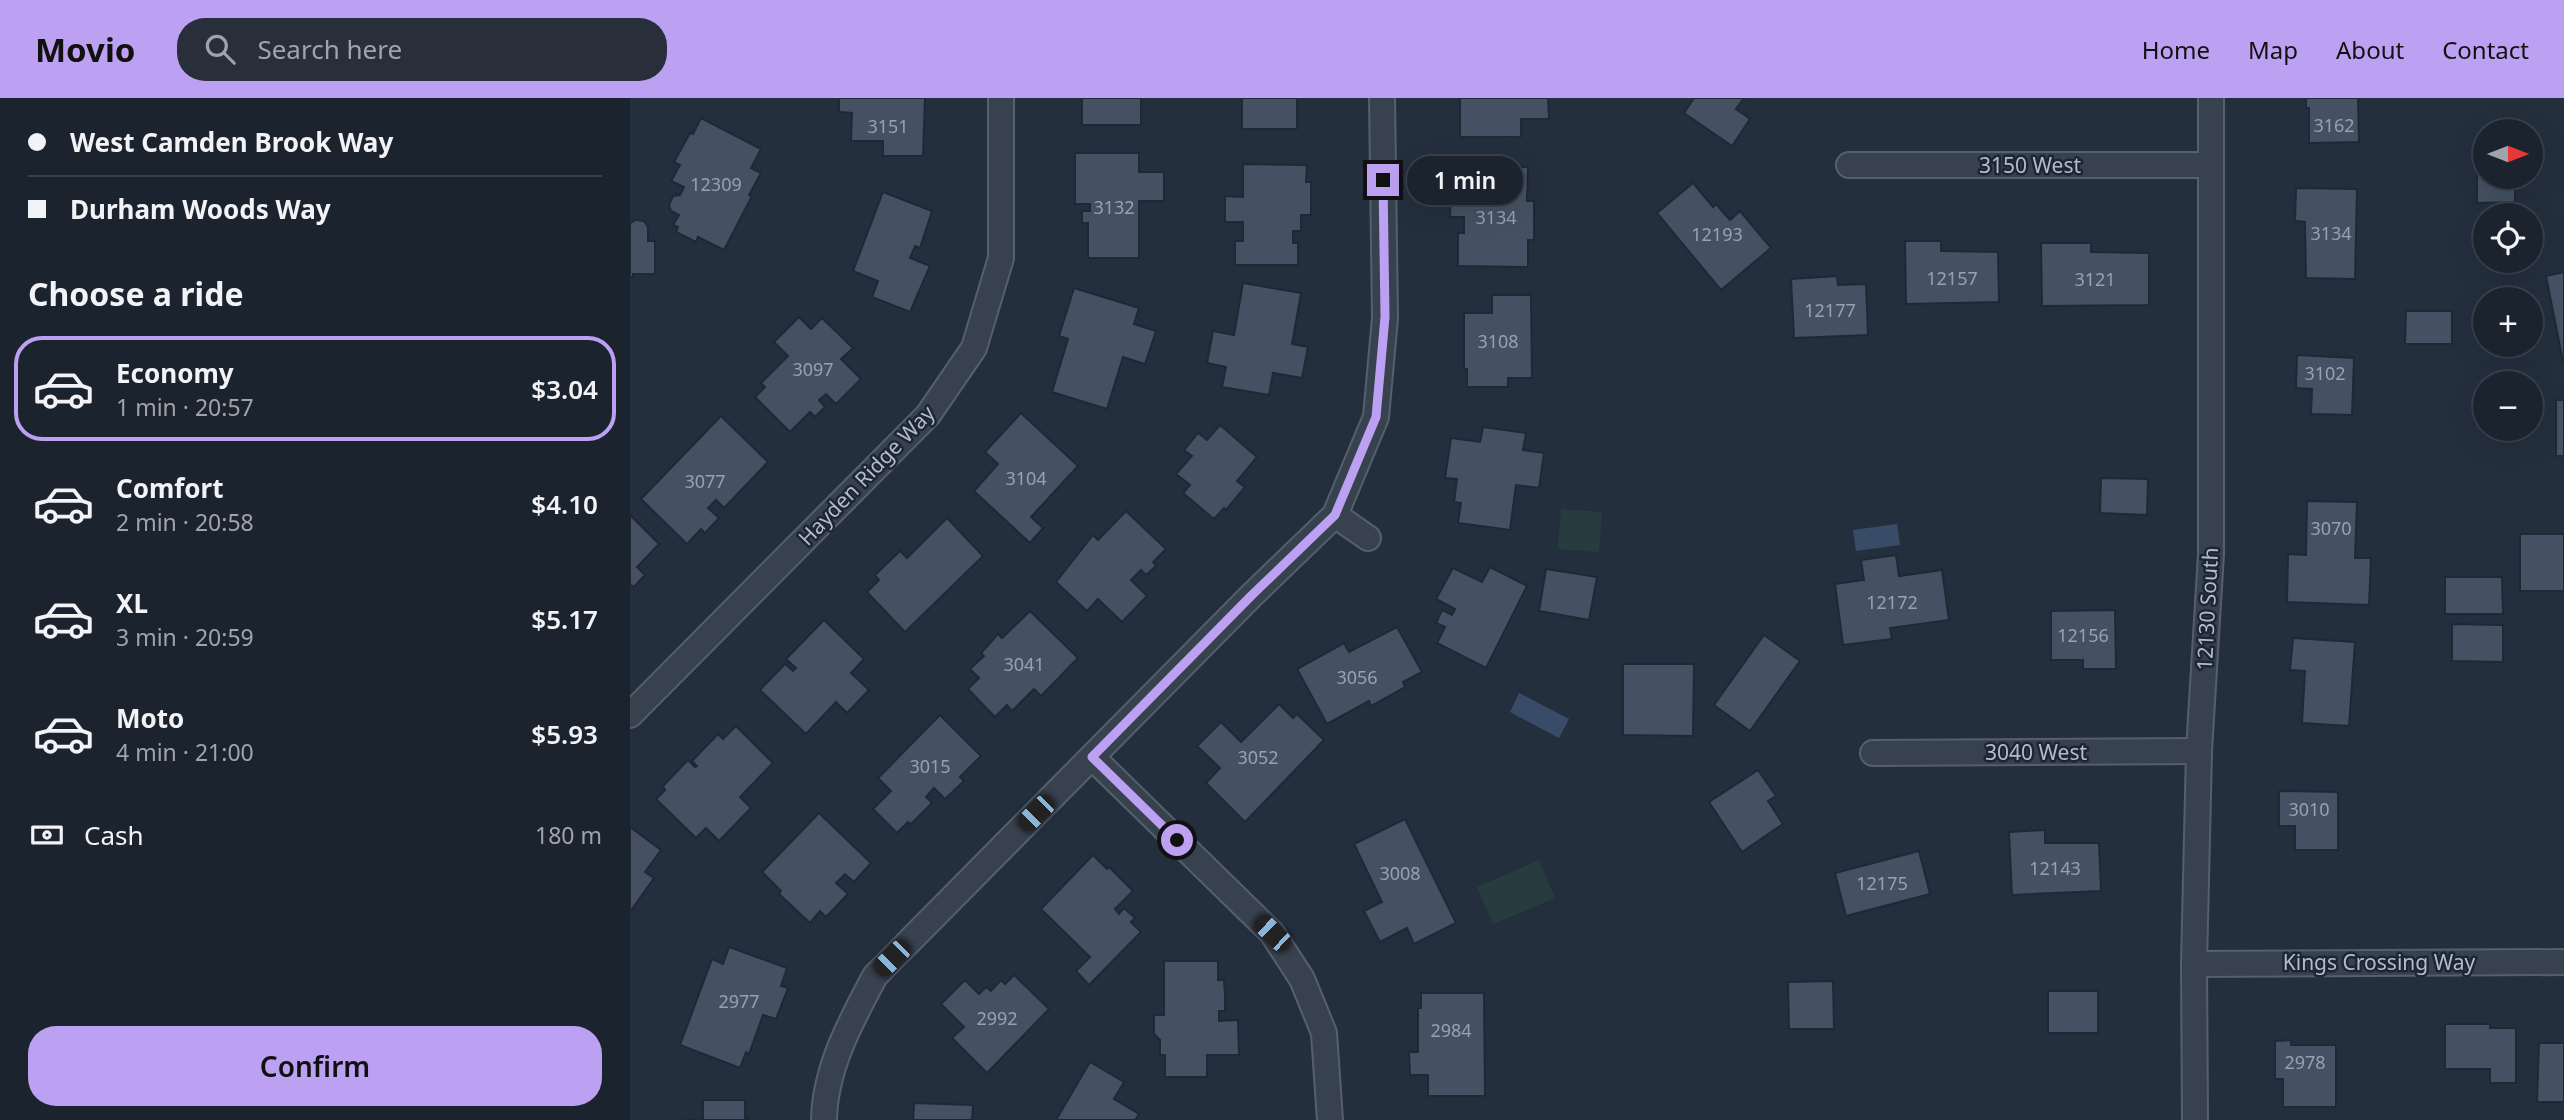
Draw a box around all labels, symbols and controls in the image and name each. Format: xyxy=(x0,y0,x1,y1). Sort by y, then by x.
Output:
search box xyxy=(177,18,667,81)
text: Movio xyxy=(35,27,135,72)
icon: search xyxy=(201,30,239,68)
text: Search here xyxy=(257,31,402,67)
text: Home xyxy=(2142,33,2210,66)
text: Map xyxy=(2248,33,2298,66)
text: About xyxy=(2336,33,2404,66)
text: Contact xyxy=(2442,33,2529,66)
house number: 3162 xyxy=(2313,113,2355,137)
house number: 3151 xyxy=(867,114,909,138)
north arrow xyxy=(2473,119,2543,189)
map controls xyxy=(2473,119,2543,441)
text: West Camden Brook Way xyxy=(70,124,393,160)
street label: 3150 West xyxy=(1979,151,2081,179)
callout: 1 min xyxy=(1408,155,1523,204)
route end xyxy=(1367,164,1399,196)
text: 1 min xyxy=(1434,164,1496,196)
house number: 12309 xyxy=(690,172,742,196)
text: Durham Woods Way xyxy=(70,191,331,227)
house number: 3132 xyxy=(1093,195,1135,219)
button: locate xyxy=(2473,203,2543,273)
house number: 3134 xyxy=(1475,205,1517,229)
house number: 3134 xyxy=(2310,221,2352,245)
house number: 12193 xyxy=(1691,222,1743,246)
house number: 12157 xyxy=(1926,266,1978,290)
house number: 3121 xyxy=(2074,267,2116,291)
text: Choose a ride xyxy=(28,272,244,315)
button: + xyxy=(2473,287,2543,357)
house number: 12177 xyxy=(1804,298,1856,322)
house number: 3108 xyxy=(1477,329,1519,353)
text: Economy xyxy=(116,355,234,391)
icon: car xyxy=(32,357,95,420)
house number: 3097 xyxy=(792,357,834,381)
house number: 3102 xyxy=(2304,361,2346,385)
text: $3.04 xyxy=(531,371,598,407)
button: − xyxy=(2473,371,2543,441)
text: 1 min · 20:57 xyxy=(116,391,254,423)
street label: Hayden Ridge Way xyxy=(792,399,940,551)
house number: 3104 xyxy=(1005,466,1047,490)
house number: 3077 xyxy=(684,469,726,493)
text: Comfort xyxy=(116,470,224,506)
icon: car xyxy=(32,472,95,535)
text: $4.10 xyxy=(531,486,598,522)
text: 2 min · 20:58 xyxy=(116,506,254,538)
house number: 3070 xyxy=(2310,516,2352,540)
street label: 12130 South xyxy=(2190,547,2224,671)
text: XL xyxy=(116,585,148,621)
icon: car xyxy=(32,587,95,650)
house number: 12172 xyxy=(1866,590,1918,614)
text: $5.17 xyxy=(531,601,598,637)
text: 3 min · 20:59 xyxy=(116,621,254,653)
house number: 12156 xyxy=(2057,623,2109,647)
house number: 3041 xyxy=(1003,652,1045,676)
house number: 3056 xyxy=(1336,665,1378,689)
text: Moto xyxy=(116,700,184,736)
icon: car xyxy=(32,702,95,765)
text: $5.93 xyxy=(531,716,598,752)
text: 4 min · 21:00 xyxy=(116,736,254,768)
street label: 3040 West xyxy=(1985,738,2087,766)
house number: 3052 xyxy=(1237,745,1279,769)
house number: 3015 xyxy=(909,754,951,778)
car xyxy=(1014,791,1059,835)
house number: 3010 xyxy=(2288,797,2330,821)
icon: cash xyxy=(28,816,66,854)
text: Cash xyxy=(84,817,144,853)
text: 180 m xyxy=(535,819,602,851)
route start xyxy=(1161,824,1193,856)
house number: 12143 xyxy=(2029,856,2081,880)
house number: 3008 xyxy=(1379,861,1421,885)
house number: 12175 xyxy=(1856,871,1908,895)
car xyxy=(1250,911,1295,955)
car xyxy=(870,936,915,980)
street label: Kings Crossing Way xyxy=(2283,948,2476,976)
house number: 2977 xyxy=(718,989,760,1013)
house number: 2992 xyxy=(976,1006,1018,1030)
house number: 2984 xyxy=(1430,1018,1472,1042)
button: Confirm xyxy=(28,1026,602,1106)
house number: 2978 xyxy=(2284,1050,2326,1074)

